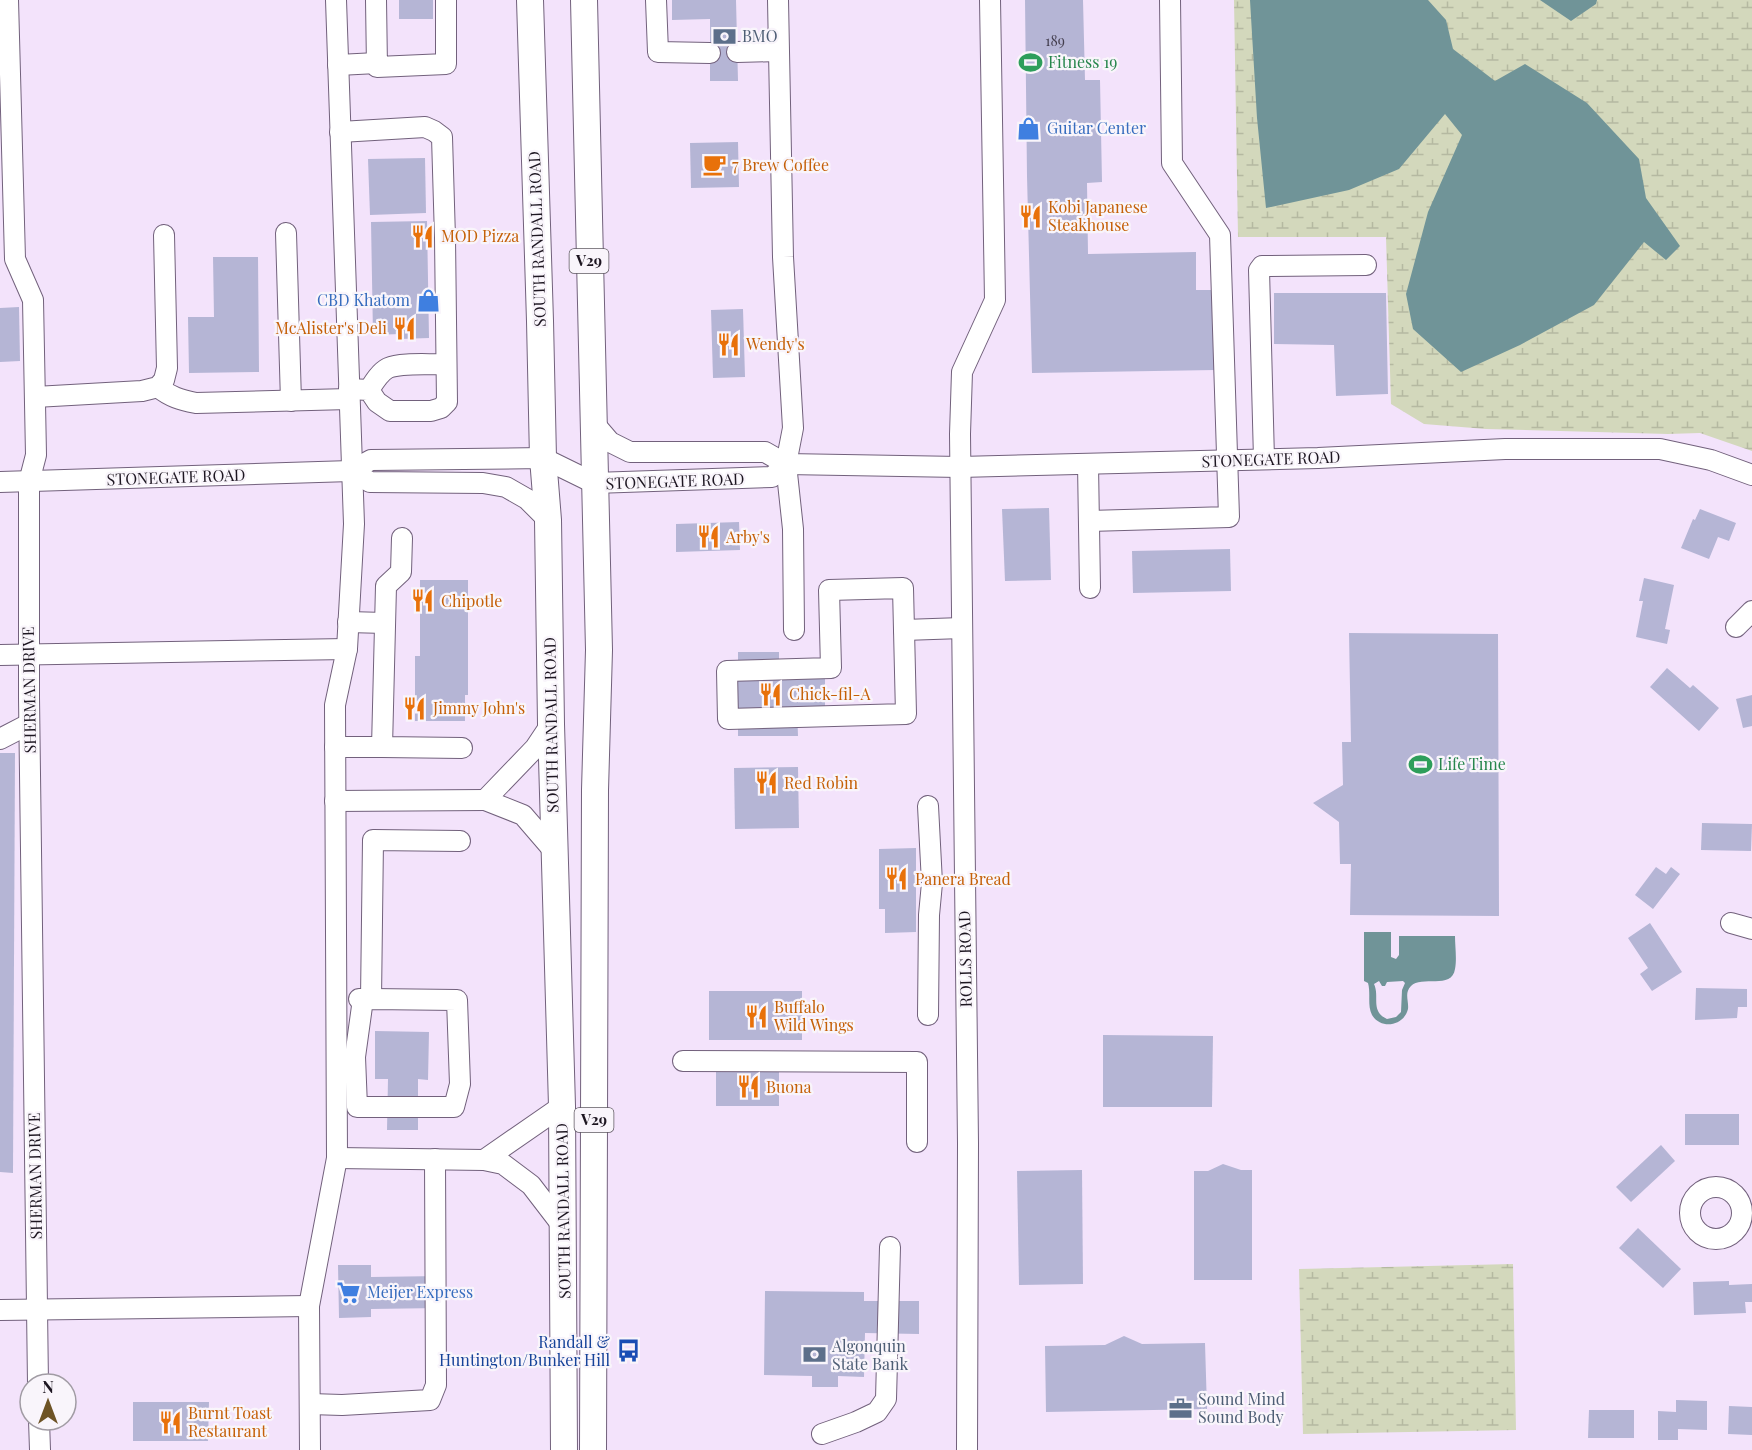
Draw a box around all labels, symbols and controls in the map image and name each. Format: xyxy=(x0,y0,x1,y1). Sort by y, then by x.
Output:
bank icon: BMO xyxy=(711,23,737,49)
place label: BMO xyxy=(742,25,778,46)
house number: 189 xyxy=(1045,31,1065,50)
sports icon: Fitness 19 xyxy=(1017,49,1043,75)
place label: Fitness 19 xyxy=(1048,51,1117,72)
shop icon: Guitar Center xyxy=(1016,115,1042,141)
place label: Guitar Center xyxy=(1047,117,1146,138)
street label: SOUTH RANDALL ROAD xyxy=(523,151,550,327)
cafe icon: 7 Brew Coffee xyxy=(701,152,727,178)
place label: 7 Brew Coffee xyxy=(732,154,829,175)
place label: Kobi Japanese Steakhouse xyxy=(1048,196,1148,235)
restaurant icon: Kobi Japanese Steakhouse xyxy=(1017,203,1043,229)
restaurant icon: MOD Pizza xyxy=(410,223,436,249)
place label: MOD Pizza xyxy=(441,225,519,246)
road number: V29 xyxy=(570,249,608,273)
shop icon: CBD Khatom xyxy=(415,287,441,313)
place label: CBD Khatom xyxy=(317,289,410,310)
restaurant icon: McAlister's Deli xyxy=(392,315,418,341)
place label: McAlister's Deli xyxy=(275,317,387,338)
restaurant icon: Wendy's xyxy=(715,331,741,357)
place label: Wendy's xyxy=(745,333,805,354)
street label: STONEGATE ROAD xyxy=(1201,446,1341,471)
street label: STONEGATE ROAD xyxy=(106,464,246,489)
street label: STONEGATE ROAD xyxy=(605,468,745,493)
restaurant icon: Arby's xyxy=(695,524,721,550)
place label: Arby's xyxy=(725,526,770,547)
restaurant icon: Chipotle xyxy=(410,588,436,614)
place label: Chipotle xyxy=(441,590,502,611)
street label: SHERMAN DRIVE xyxy=(17,626,40,754)
street label: SOUTH RANDALL ROAD xyxy=(538,637,563,813)
restaurant icon: Chick-fil-A xyxy=(758,681,784,707)
place label: Chick-fil-A xyxy=(789,683,871,704)
restaurant icon: Jimmy John's xyxy=(402,695,428,721)
place label: Jimmy John's xyxy=(432,697,525,718)
sports icon: Life Time xyxy=(1407,751,1433,777)
place label: Life Time xyxy=(1438,753,1506,774)
restaurant icon: Red Robin xyxy=(753,770,779,796)
place label: Red Robin xyxy=(784,772,859,793)
restaurant icon: Panera Bread xyxy=(884,866,910,892)
place label: Panera Bread xyxy=(915,868,1011,889)
street label: ROLLS ROAD xyxy=(953,910,976,1008)
place label: Buffalo Wild Wings xyxy=(773,996,854,1035)
restaurant icon: Buffalo Wild Wings xyxy=(743,1003,769,1029)
restaurant icon: Buona xyxy=(735,1074,761,1100)
place label: Buona xyxy=(766,1076,812,1097)
road number: V29 xyxy=(574,1108,614,1132)
street label: SHERMAN DRIVE xyxy=(23,1112,46,1240)
street label: SOUTH RANDALL ROAD xyxy=(550,1123,575,1299)
supermarket icon: Meijer Express xyxy=(336,1279,362,1305)
place label: Meijer Express xyxy=(367,1281,473,1302)
place label: Randall & Huntington/Bunker Hill xyxy=(439,1331,611,1370)
place label: Algonquin State Bank xyxy=(831,1335,909,1374)
bus stop icon: Randall & Huntington/Bunker Hill xyxy=(615,1338,641,1364)
bank icon: Algonquin State Bank xyxy=(801,1342,827,1368)
north arrow xyxy=(18,1372,78,1432)
text: N xyxy=(42,1376,54,1397)
place label: Sound Mind Sound Body xyxy=(1198,1388,1285,1427)
office icon: Sound Mind Sound Body xyxy=(1167,1395,1193,1421)
place label: Burnt Toast Restaurant xyxy=(188,1402,272,1441)
restaurant icon: Burnt Toast Restaurant xyxy=(157,1409,183,1435)

